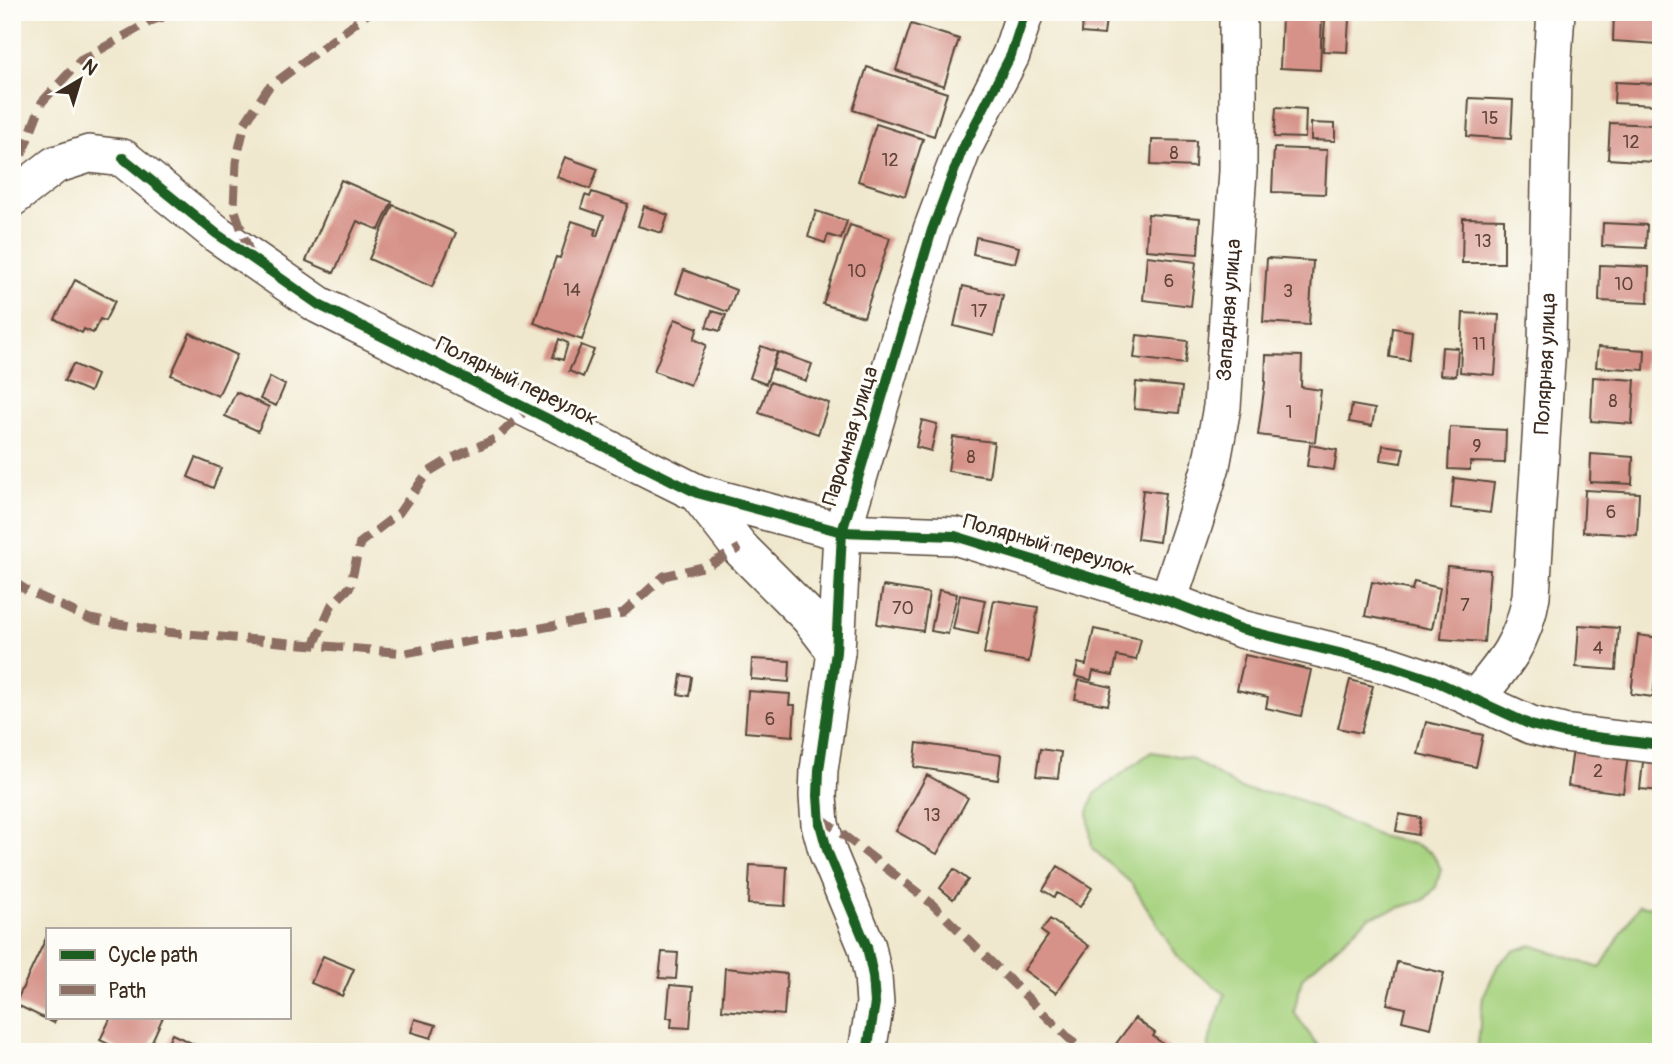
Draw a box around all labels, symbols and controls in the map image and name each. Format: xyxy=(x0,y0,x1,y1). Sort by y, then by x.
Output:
north arrow xyxy=(46,46,116,116)
text: N xyxy=(77,54,102,81)
house number: 15 xyxy=(1482,107,1498,130)
house number: 12 xyxy=(1622,131,1640,154)
house number: 8 xyxy=(1169,142,1179,165)
house number: 12 xyxy=(881,149,899,172)
house number: 13 xyxy=(1474,230,1492,253)
street label: Западная улица xyxy=(1211,238,1247,382)
house number: 10 xyxy=(847,260,867,283)
house number: 6 xyxy=(1164,270,1174,293)
house number: 10 xyxy=(1614,273,1634,296)
house number: 14 xyxy=(563,279,581,302)
house number: 3 xyxy=(1283,280,1293,303)
street label: Полярная улица xyxy=(1528,293,1562,435)
house number: 17 xyxy=(971,300,988,323)
street label: Полярный переулок xyxy=(431,331,602,432)
house number: 11 xyxy=(1472,333,1486,356)
street label: Паромная улица xyxy=(816,363,884,509)
house number: 8 xyxy=(1608,390,1618,413)
house number: 1 xyxy=(1285,401,1293,424)
house number: 9 xyxy=(1472,435,1482,458)
house number: 8 xyxy=(966,446,976,469)
house number: 6 xyxy=(1606,501,1616,524)
street label: Полярный переулок xyxy=(960,508,1138,583)
house number: 7 xyxy=(1460,594,1470,617)
house number: 70 xyxy=(892,597,914,620)
house number: 4 xyxy=(1593,637,1604,660)
house number: 6 xyxy=(765,708,775,731)
house number: 2 xyxy=(1593,760,1603,783)
house number: 13 xyxy=(923,804,941,827)
legend xyxy=(46,928,290,1018)
text: Cycle path xyxy=(108,942,198,969)
text: Path xyxy=(108,978,146,1005)

